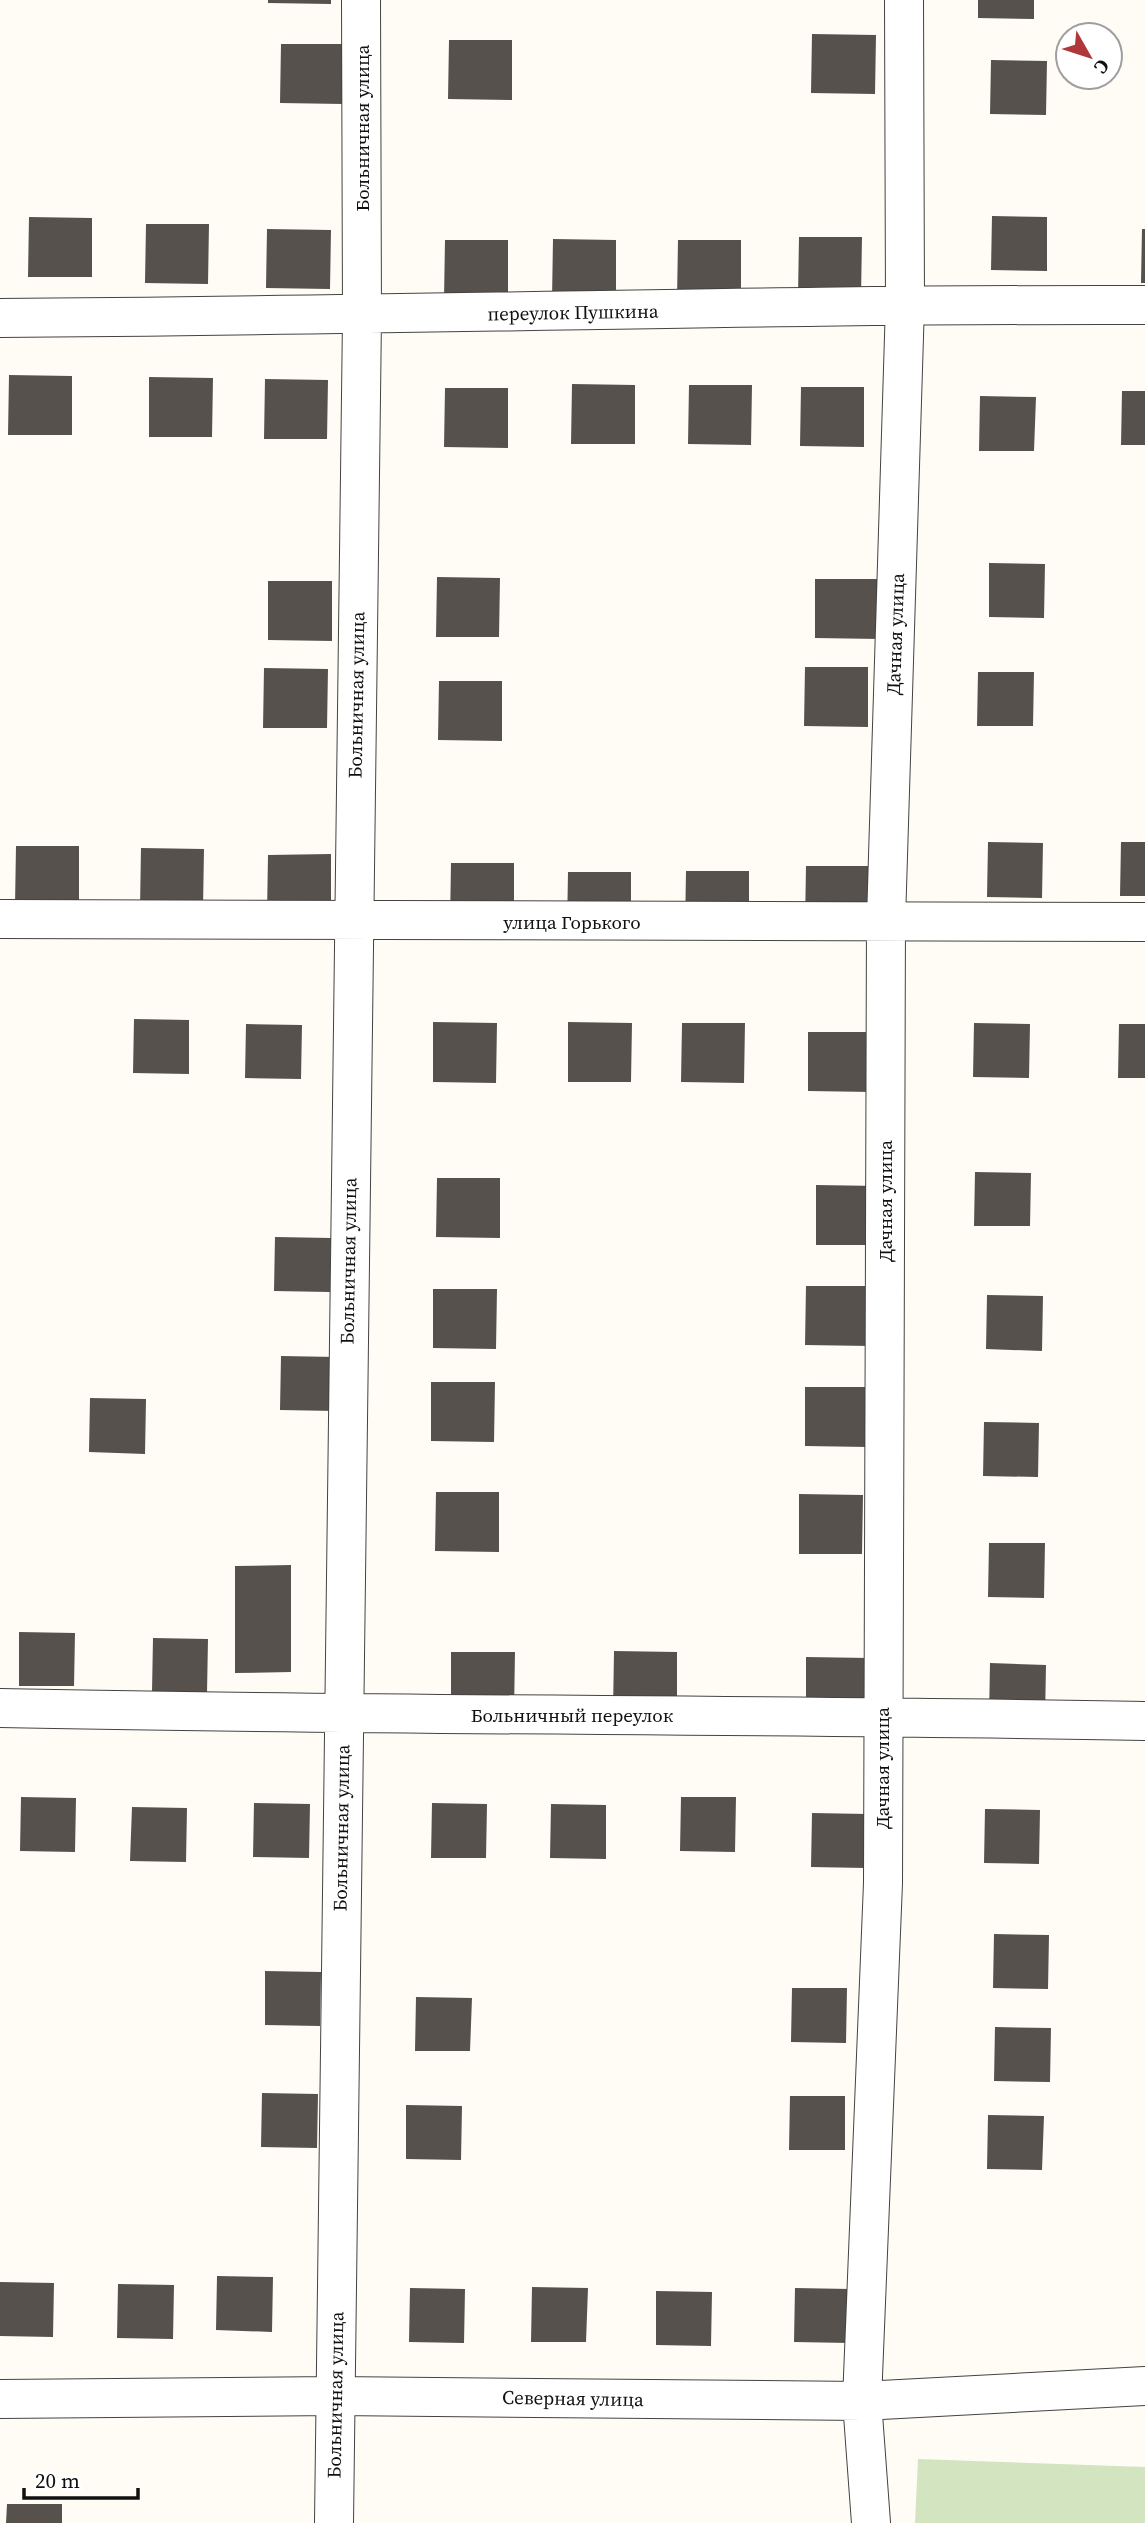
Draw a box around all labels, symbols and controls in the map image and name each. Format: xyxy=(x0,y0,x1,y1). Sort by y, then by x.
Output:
north arrow xyxy=(1054,21,1124,91)
street label: Больничная улица xyxy=(349,44,375,211)
text: С xyxy=(1088,54,1116,80)
street label: переулок Пушкина xyxy=(487,298,659,326)
street label: Дачная улица xyxy=(880,572,910,695)
street label: Больничная улица xyxy=(342,611,370,779)
street label: улица Горького xyxy=(503,909,641,935)
street label: Дачная улица xyxy=(872,1140,898,1262)
street label: Больничная улица xyxy=(334,1177,362,1345)
street label: Больничный переулок xyxy=(471,1702,674,1728)
street label: Дачная улица xyxy=(869,1707,895,1829)
street label: Больничная улица xyxy=(327,1744,355,1912)
street label: Больничная улица xyxy=(321,2311,349,2479)
street label: Северная улица xyxy=(502,2384,644,2412)
scale bar xyxy=(24,2456,138,2500)
text: 20 m xyxy=(35,2466,80,2495)

